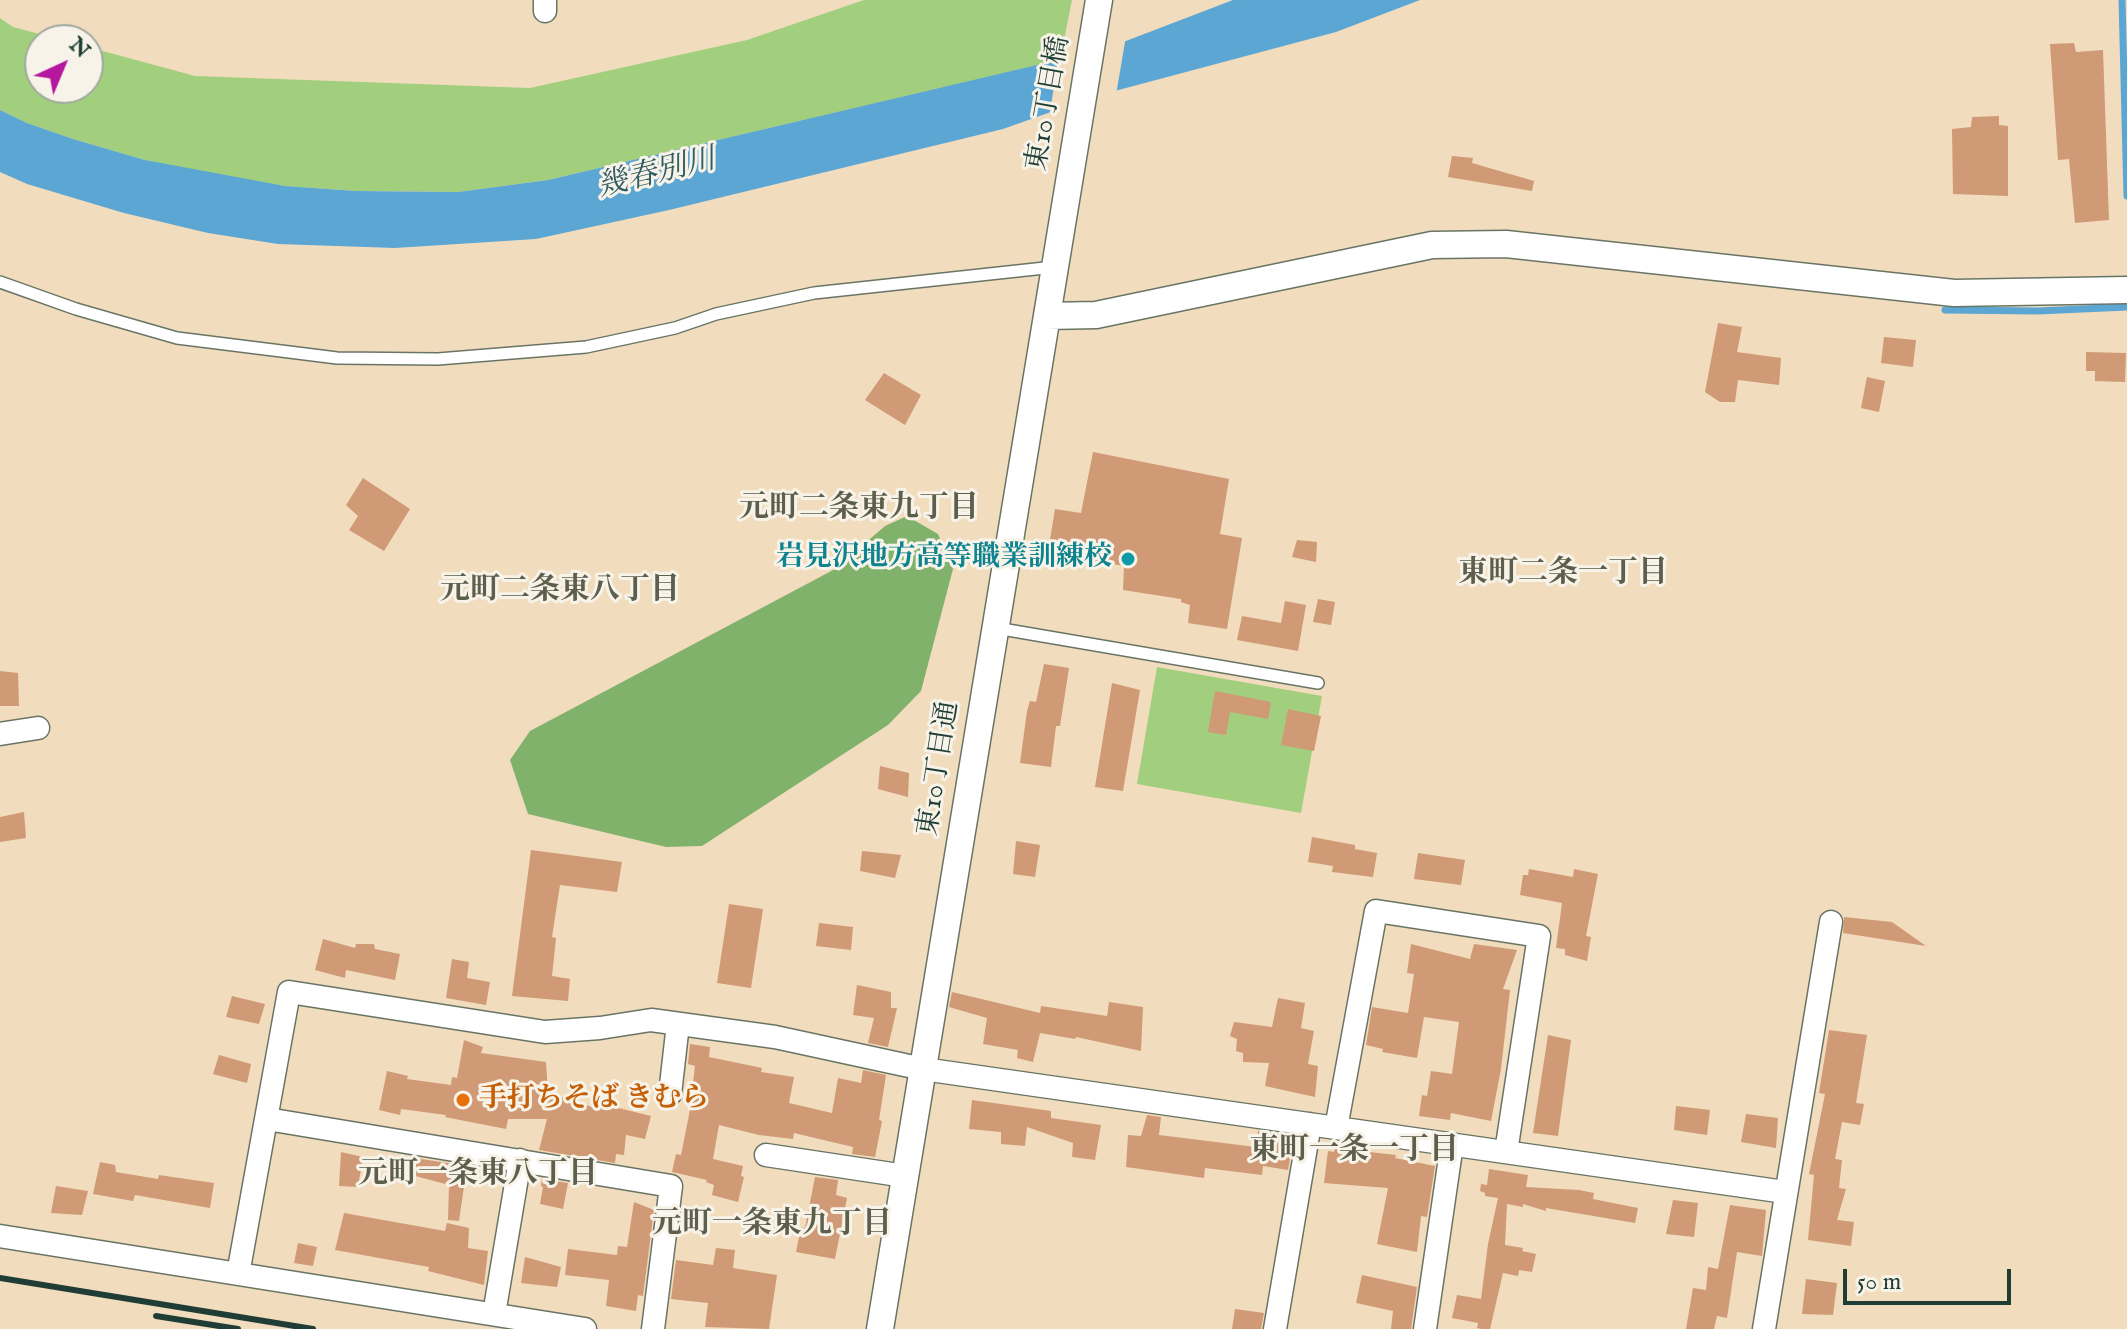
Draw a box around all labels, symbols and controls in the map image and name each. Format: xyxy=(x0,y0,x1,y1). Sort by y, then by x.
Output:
north arrow xyxy=(24,24,104,104)
text: N xyxy=(63,31,96,65)
street label: 東10丁目橋 xyxy=(1022,34,1078,174)
water label: 幾春別川 xyxy=(594,143,720,207)
district label: 元町二条東九丁目 xyxy=(739,492,979,528)
place label: 岩見沢地方高等職業訓練校 xyxy=(776,542,1112,576)
marker: 岩見沢地方高等職業訓練校 xyxy=(1119,550,1137,568)
district label: 東町二条一丁目 xyxy=(1458,557,1668,593)
district label: 元町二条東八丁目 xyxy=(440,574,680,610)
street label: 東10丁目通 xyxy=(913,699,967,839)
place label: 手打ちそば きむら xyxy=(479,1083,709,1117)
marker: 手打ちそば きむら xyxy=(454,1091,472,1109)
district label: 東町一条一丁目 xyxy=(1249,1134,1459,1170)
district label: 元町一条東八丁目 xyxy=(358,1158,598,1194)
district label: 元町一条東九丁目 xyxy=(652,1208,892,1244)
scale bar xyxy=(1847,1253,2015,1303)
text: 50 m xyxy=(1857,1267,1901,1298)

